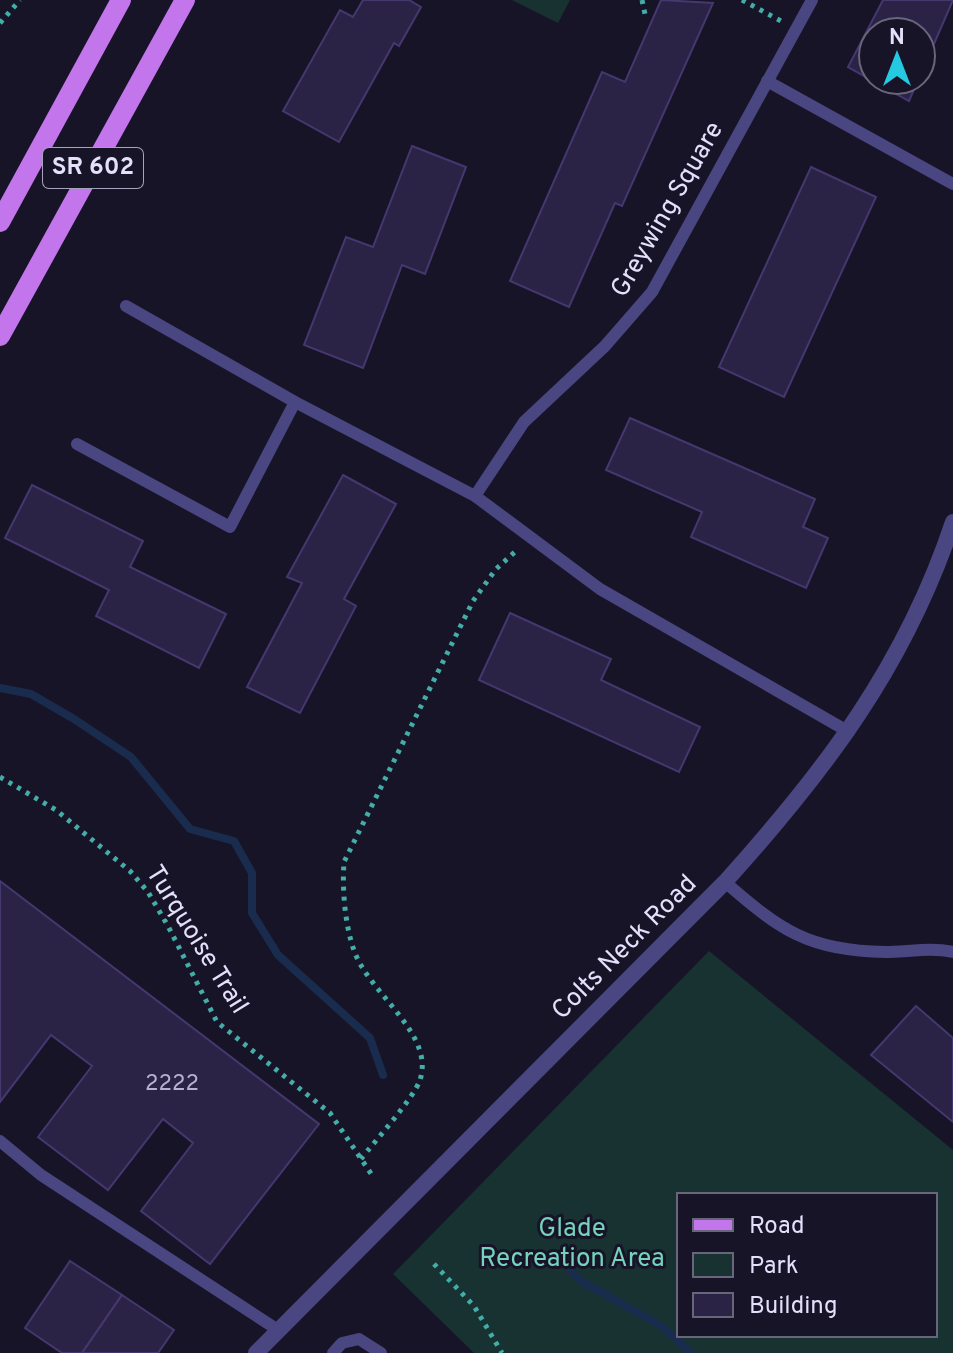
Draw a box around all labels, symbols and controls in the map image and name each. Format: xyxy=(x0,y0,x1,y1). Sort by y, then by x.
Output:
north arrow xyxy=(857,16,937,96)
text: N xyxy=(889,25,905,52)
street label: Greywing Square xyxy=(604,116,732,304)
road number: SR 602 xyxy=(43,148,143,188)
street label: Turquoise Trail xyxy=(137,859,255,1021)
street label: Colts Neck Road xyxy=(545,868,705,1028)
house number: 2222 xyxy=(145,1071,199,1098)
legend xyxy=(677,1193,937,1337)
text: Road xyxy=(749,1212,805,1242)
park label: Glade Recreation Area xyxy=(479,1213,665,1276)
text: Park xyxy=(749,1252,799,1282)
text: Building xyxy=(749,1292,838,1322)

